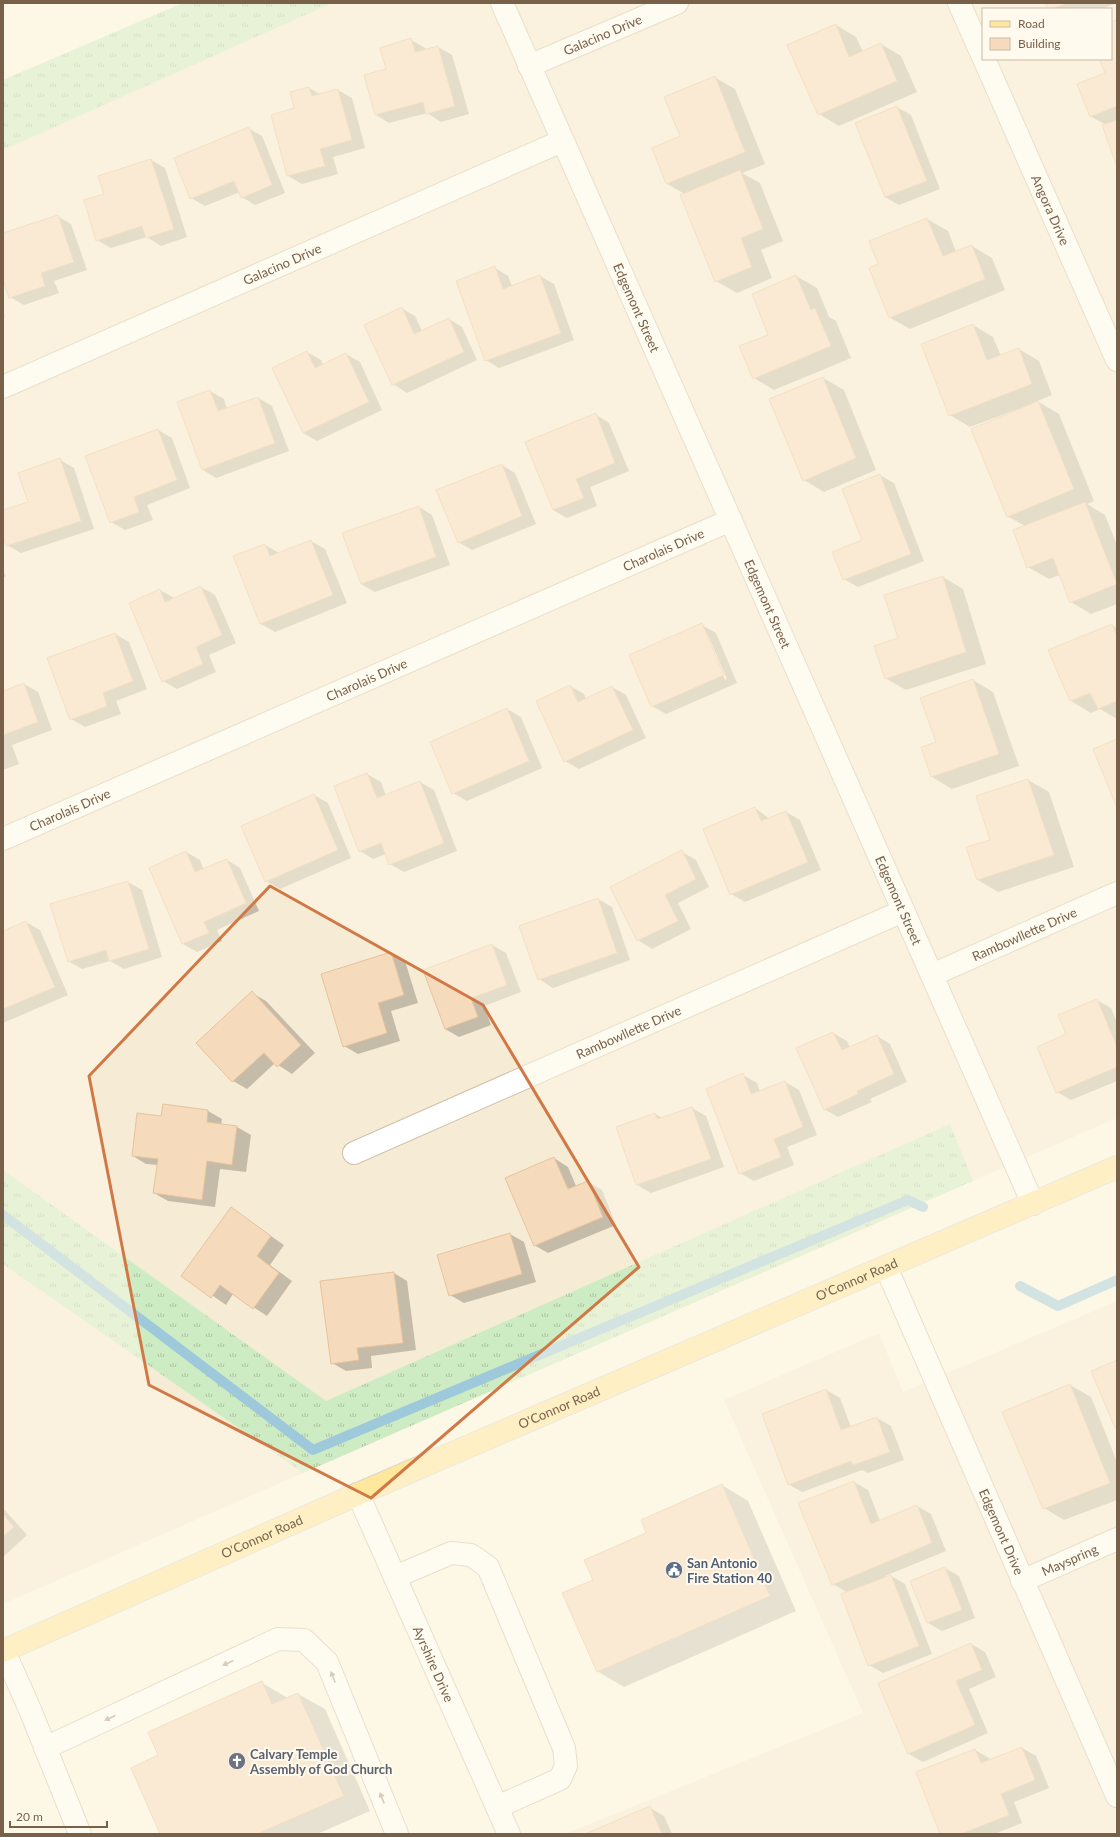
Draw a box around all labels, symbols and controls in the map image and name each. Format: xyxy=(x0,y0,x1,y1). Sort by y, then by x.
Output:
legend xyxy=(982,8,1112,60)
street label: Galacino Drive xyxy=(561,11,644,58)
text: Road xyxy=(1018,16,1045,31)
text: Building xyxy=(1018,36,1061,51)
street label: Angora Drive xyxy=(1028,172,1073,248)
street label: Galacino Drive xyxy=(241,240,324,288)
street label: Edgemont Street xyxy=(610,261,663,355)
street label: Charolais Drive xyxy=(620,525,707,574)
street label: Edgemont Street xyxy=(741,557,794,651)
street label: Charolais Drive xyxy=(324,655,410,704)
street label: Charolais Drive xyxy=(27,785,113,834)
street label: Edgemont Street xyxy=(872,853,925,947)
street label: Rambowllette Drive xyxy=(969,904,1079,964)
street label: Rambowllette Drive xyxy=(574,1002,684,1062)
street label: O'Connor Road xyxy=(813,1255,900,1304)
street label: O'Connor Road xyxy=(516,1383,602,1432)
street label: Edgemont Drive xyxy=(976,1486,1028,1577)
street label: O'Connor Road xyxy=(219,1512,305,1562)
street label: Mayspring xyxy=(1039,1541,1100,1579)
place label: San Antonio Fire Station 40 xyxy=(687,1555,772,1586)
public building icon: San Antonio Fire Station 40 xyxy=(664,1560,684,1580)
street label: Ayrshire Drive xyxy=(410,1624,457,1705)
one-way arrow xyxy=(222,1660,233,1666)
one-way arrow xyxy=(330,1671,336,1683)
one-way arrow xyxy=(104,1715,115,1721)
place label: Calvary Temple Assembly of God Church xyxy=(249,1746,392,1777)
church icon: Calvary Temple Assembly of God Church xyxy=(227,1751,247,1771)
one-way arrow xyxy=(379,1792,385,1803)
scale bar xyxy=(10,1803,107,1829)
text: 20 m xyxy=(16,1809,43,1824)

